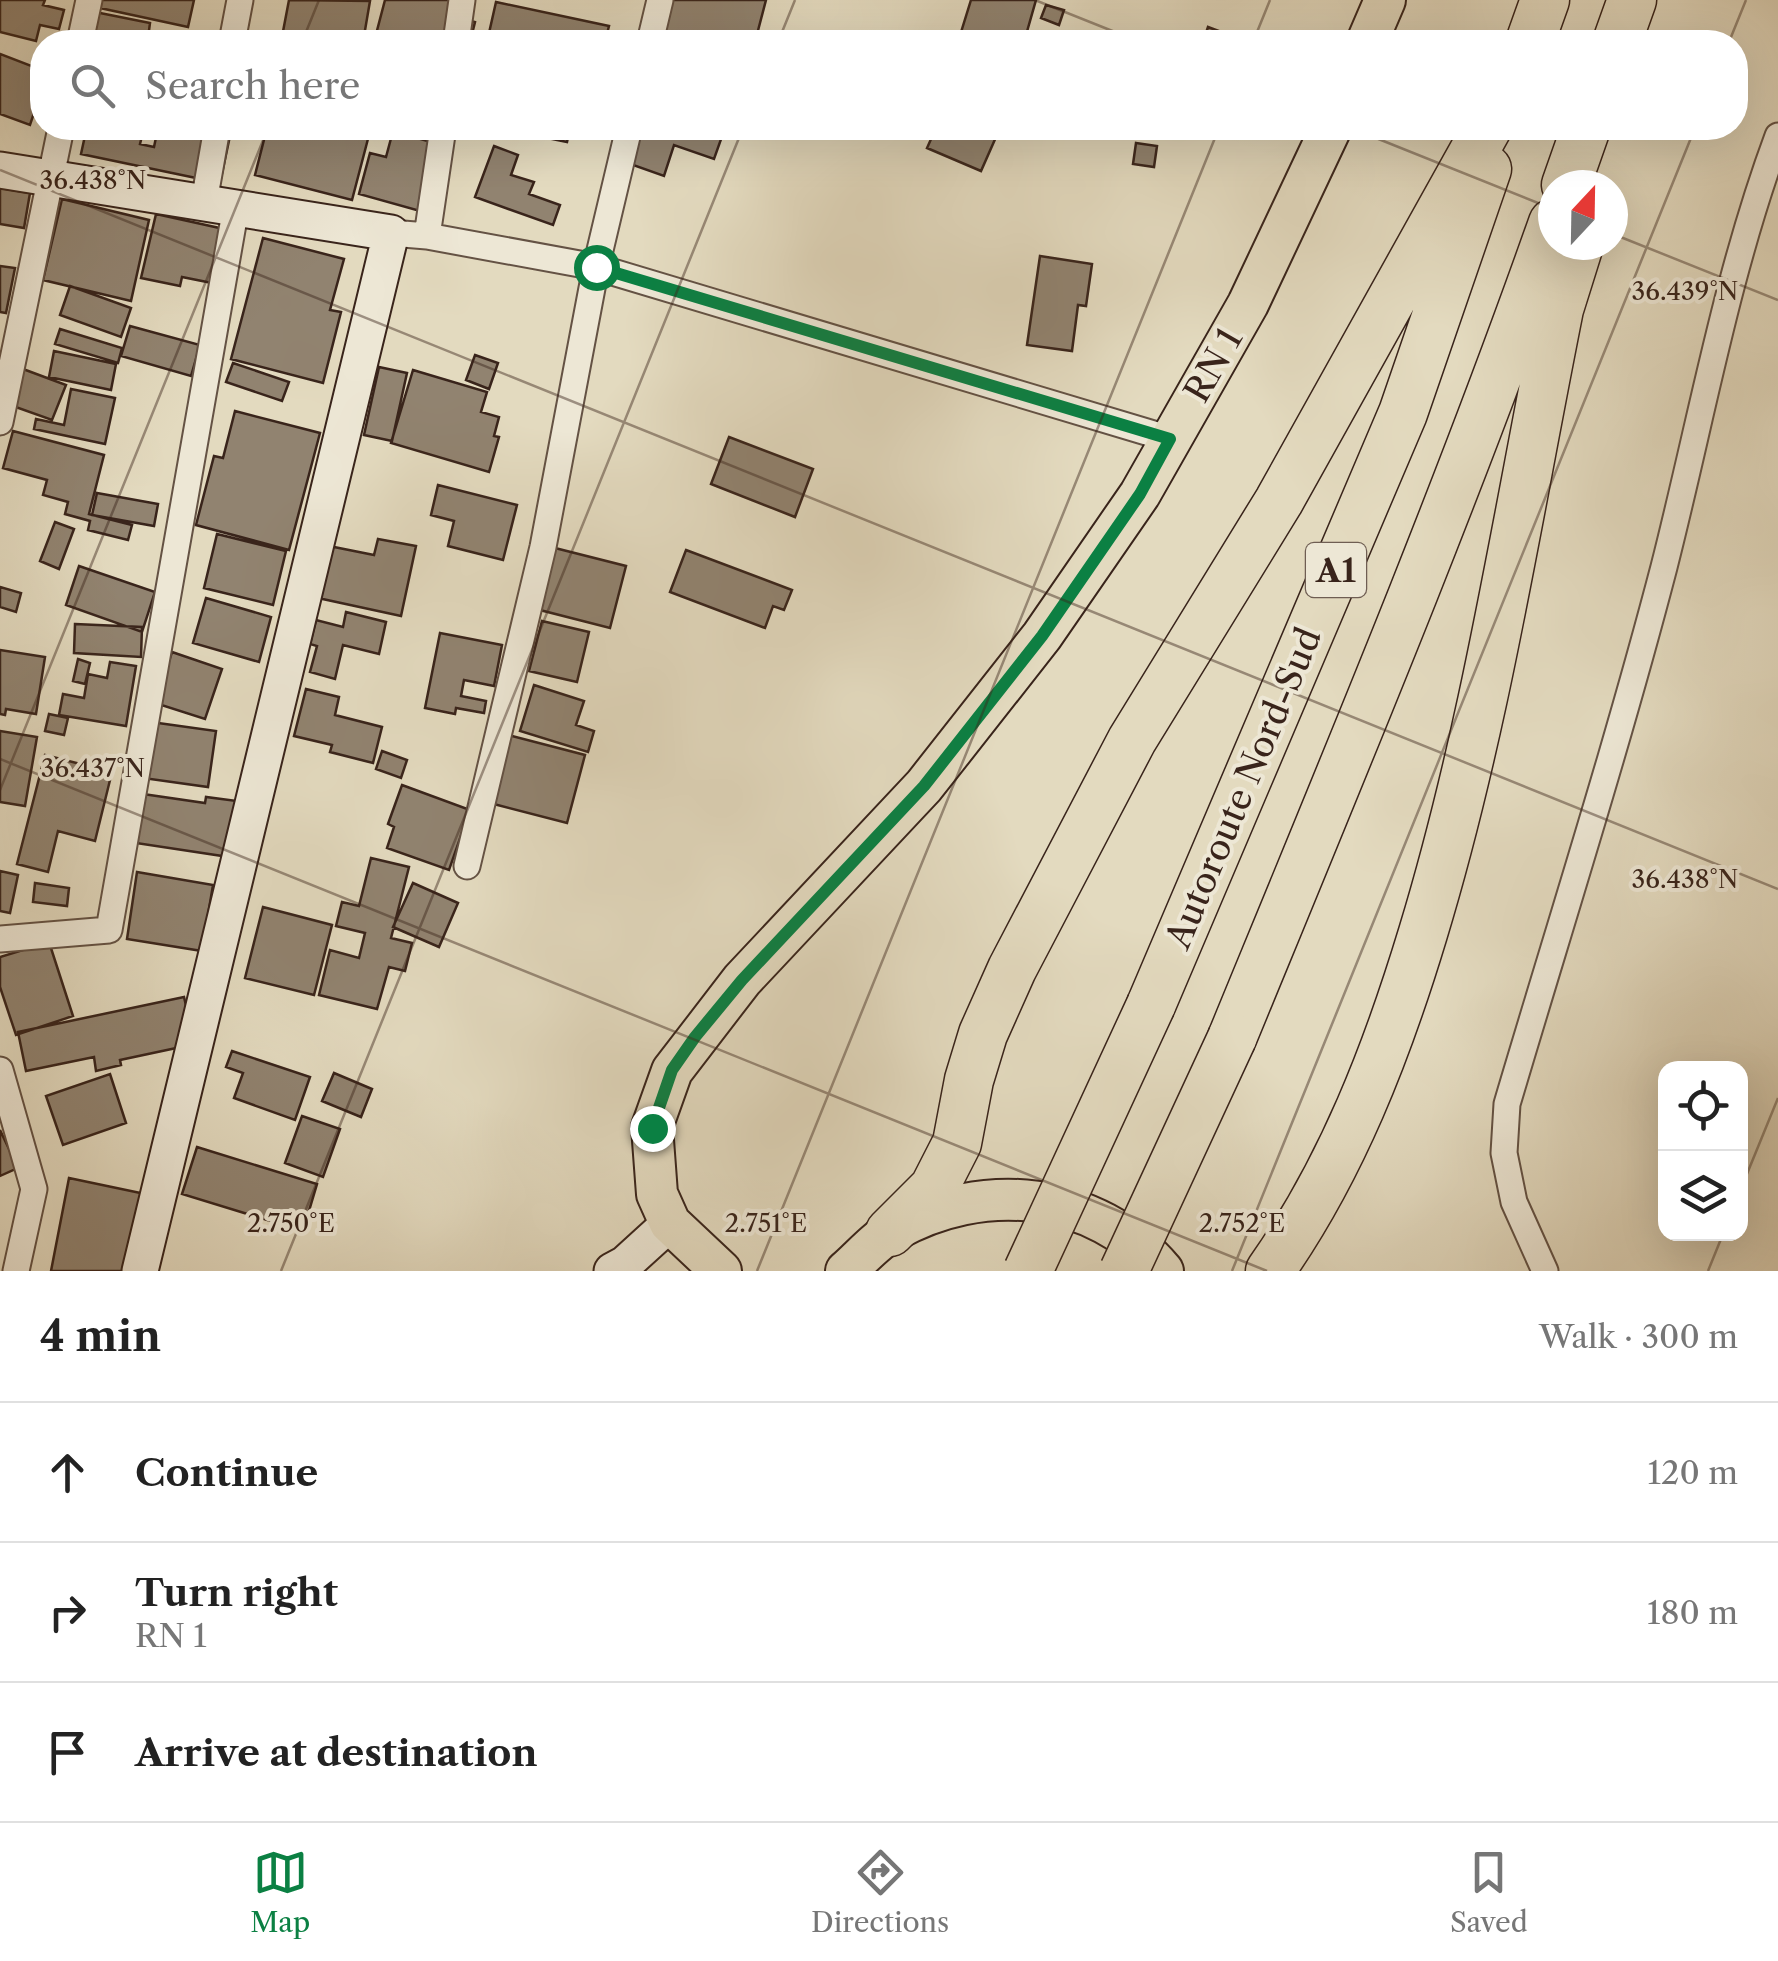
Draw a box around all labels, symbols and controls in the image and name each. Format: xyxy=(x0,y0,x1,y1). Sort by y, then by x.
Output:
search box xyxy=(30,30,1748,140)
icon: search xyxy=(65,58,120,113)
text: Search here xyxy=(145,62,360,109)
text: 36.438°N xyxy=(40,165,146,196)
north arrow xyxy=(1538,170,1628,260)
route start xyxy=(574,245,620,291)
text: 36.439°N xyxy=(1632,276,1738,307)
street label: RN 1 xyxy=(1175,320,1251,410)
road number: A1 xyxy=(1306,543,1366,597)
street label: Autoroute Nord-Sud xyxy=(1156,621,1330,956)
text: 36.437°N xyxy=(41,753,145,784)
text: 36.438°N xyxy=(1632,864,1738,895)
map controls xyxy=(1658,1061,1748,1241)
button: locate xyxy=(1658,1061,1748,1151)
route end xyxy=(630,1106,676,1152)
button: layers xyxy=(1658,1151,1748,1241)
text: 2.750°E xyxy=(247,1208,335,1239)
text: 2.751°E xyxy=(725,1208,807,1239)
text: 2.752°E xyxy=(1199,1208,1285,1239)
text: 4 min xyxy=(40,1310,161,1362)
text: Walk · 300 m xyxy=(1539,1317,1738,1356)
icon: ahead xyxy=(40,1445,95,1500)
text: Continue xyxy=(135,1449,318,1496)
text: 120 m xyxy=(1648,1453,1738,1492)
text: Turn right xyxy=(135,1569,338,1616)
icon: right xyxy=(40,1585,95,1640)
text: 180 m xyxy=(1647,1593,1738,1632)
text: RN 1 xyxy=(135,1616,207,1655)
icon: arrive xyxy=(40,1725,95,1780)
text: Arrive at destination xyxy=(135,1729,538,1776)
tab: Map xyxy=(250,1845,310,1939)
tab: Directions xyxy=(811,1845,949,1939)
tab: Saved xyxy=(1450,1845,1528,1939)

